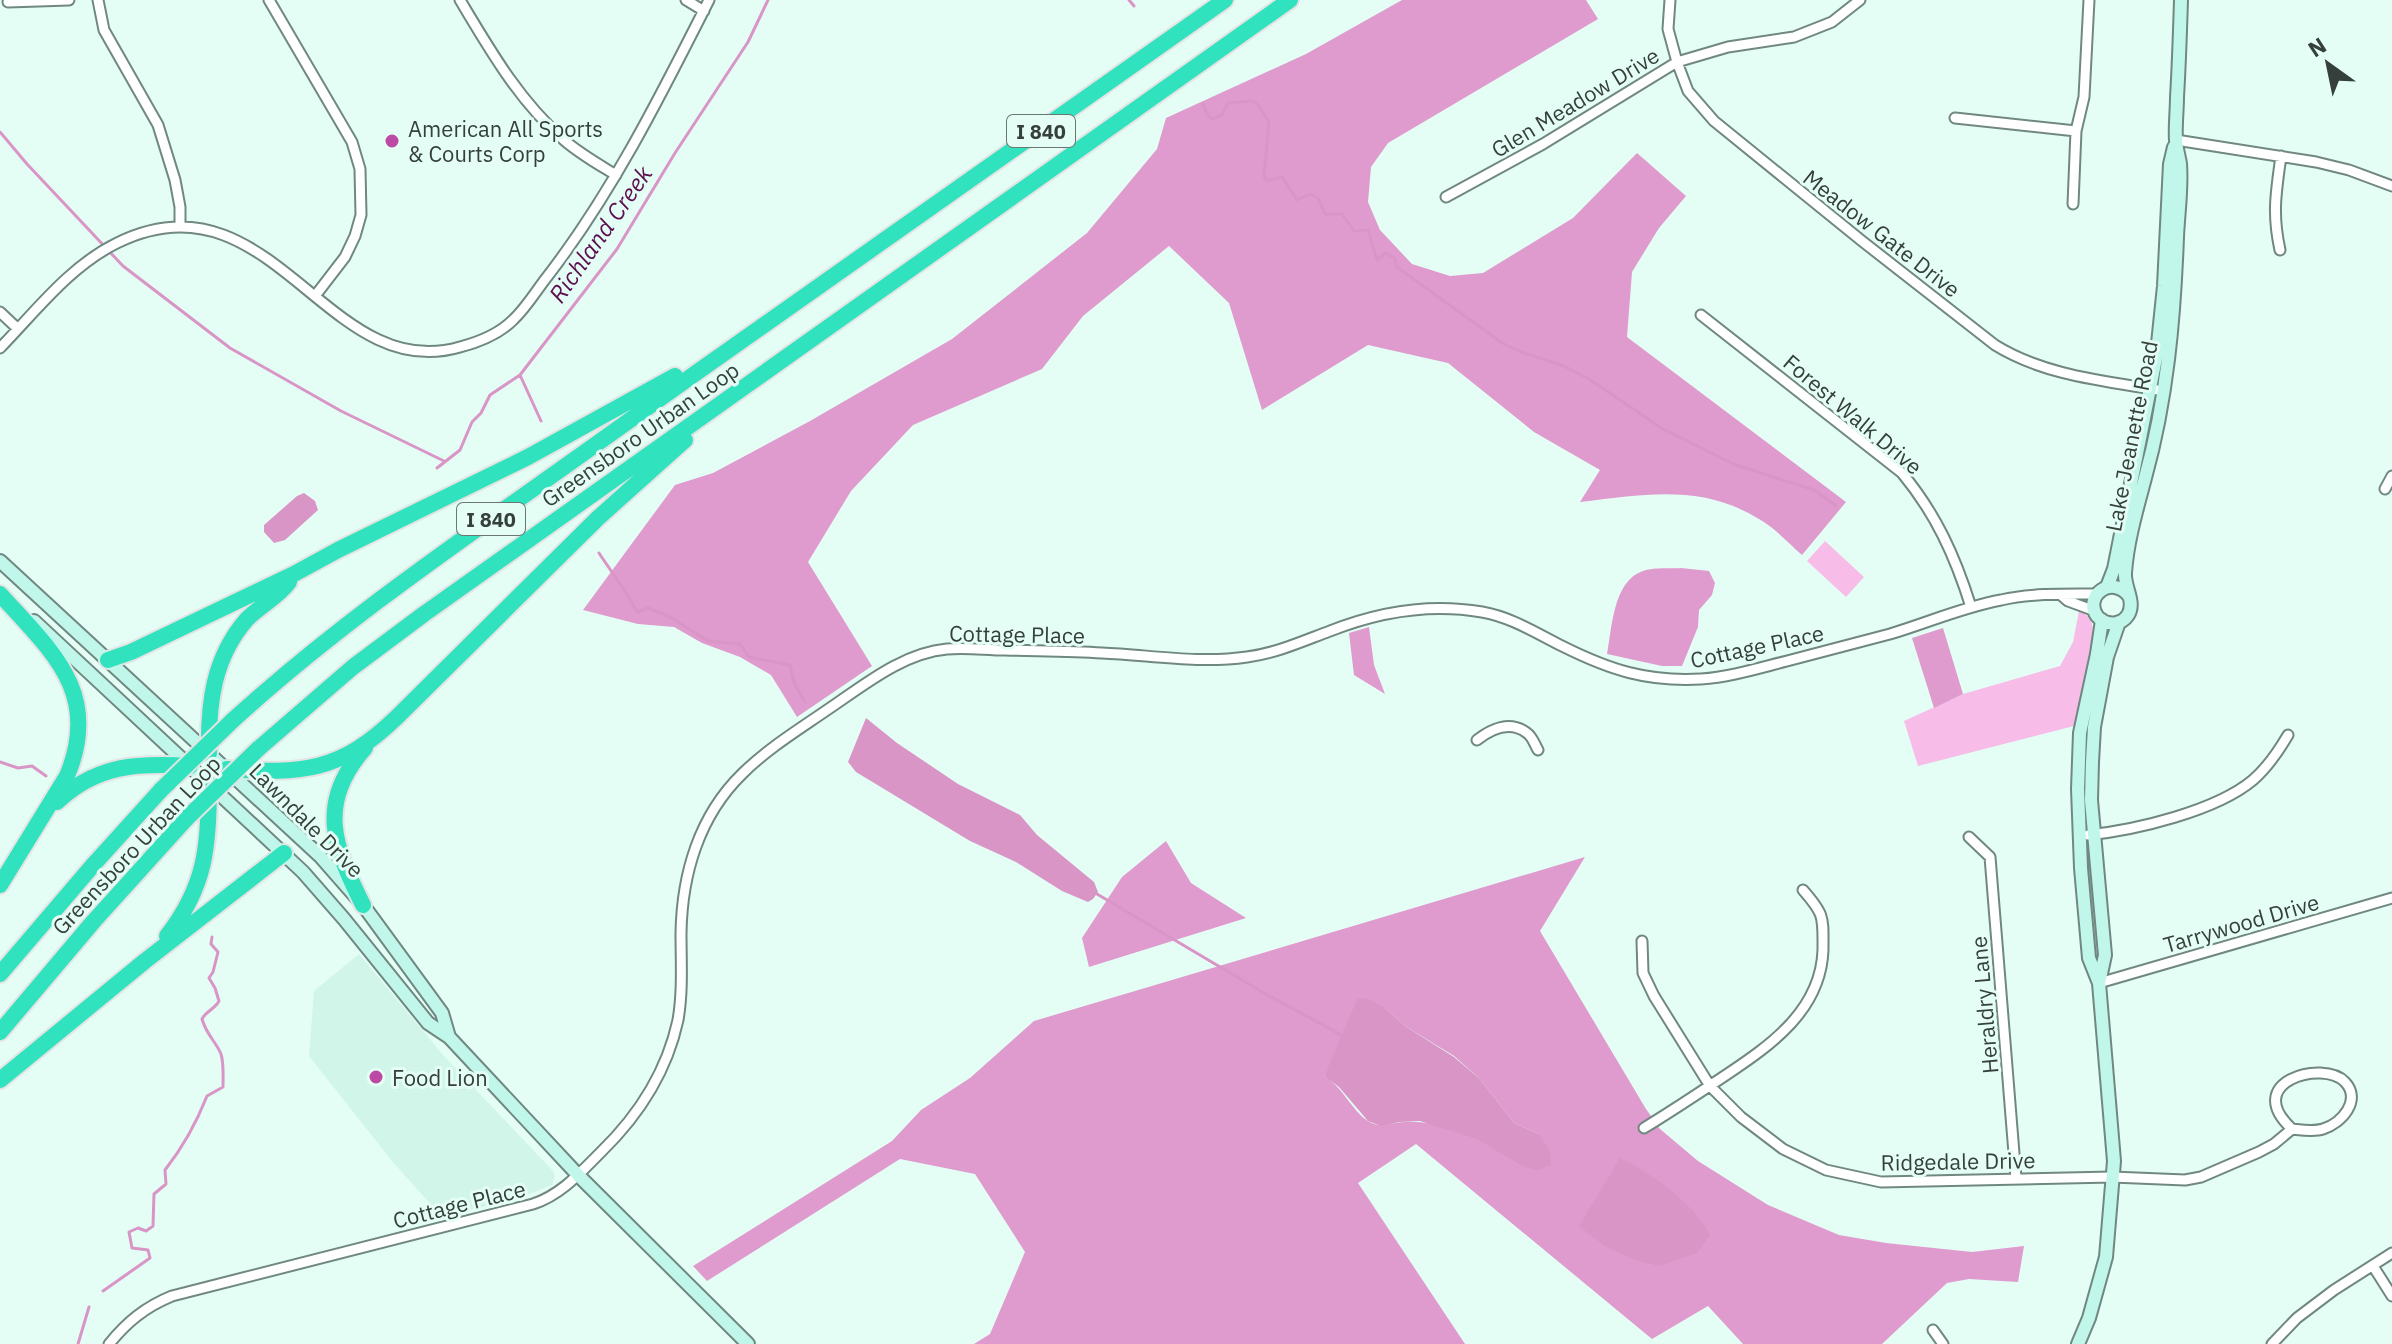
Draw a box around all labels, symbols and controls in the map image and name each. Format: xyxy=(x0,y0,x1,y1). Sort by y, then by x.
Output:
north arrow xyxy=(2288,24,2368,104)
text: N xyxy=(2302,30,2331,63)
street label: Glen Meadow Drive xyxy=(1486,40,1664,164)
place label: American All Sports & Courts Corp xyxy=(408,114,603,168)
road number: I 840 xyxy=(1007,115,1075,147)
marker: American All Sports & Courts Corp xyxy=(383,132,401,150)
water label: Richland Creek xyxy=(541,159,659,309)
street label: Meadow Gate Drive xyxy=(1798,163,1966,303)
street label: Lake Jeanette Road xyxy=(2098,338,2164,534)
street label: Forest Walk Drive xyxy=(1778,347,1928,481)
street label: Greensboro Urban Loop xyxy=(536,355,744,513)
road number: I 840 xyxy=(457,503,525,535)
street label: Cottage Place xyxy=(949,618,1085,650)
street label: Cottage Place xyxy=(1688,618,1826,674)
street label: Greensboro Urban Loop xyxy=(45,749,227,941)
street label: Lawndale Drive xyxy=(243,756,371,884)
street label: Tarrywood Drive xyxy=(2160,887,2322,959)
street label: Heraldry Lane xyxy=(1964,935,2004,1075)
place label: Food Lion xyxy=(392,1063,488,1092)
marker: Food Lion xyxy=(367,1068,385,1086)
street label: Ridgedale Drive xyxy=(1880,1145,2036,1177)
street label: Cottage Place xyxy=(390,1174,528,1234)

